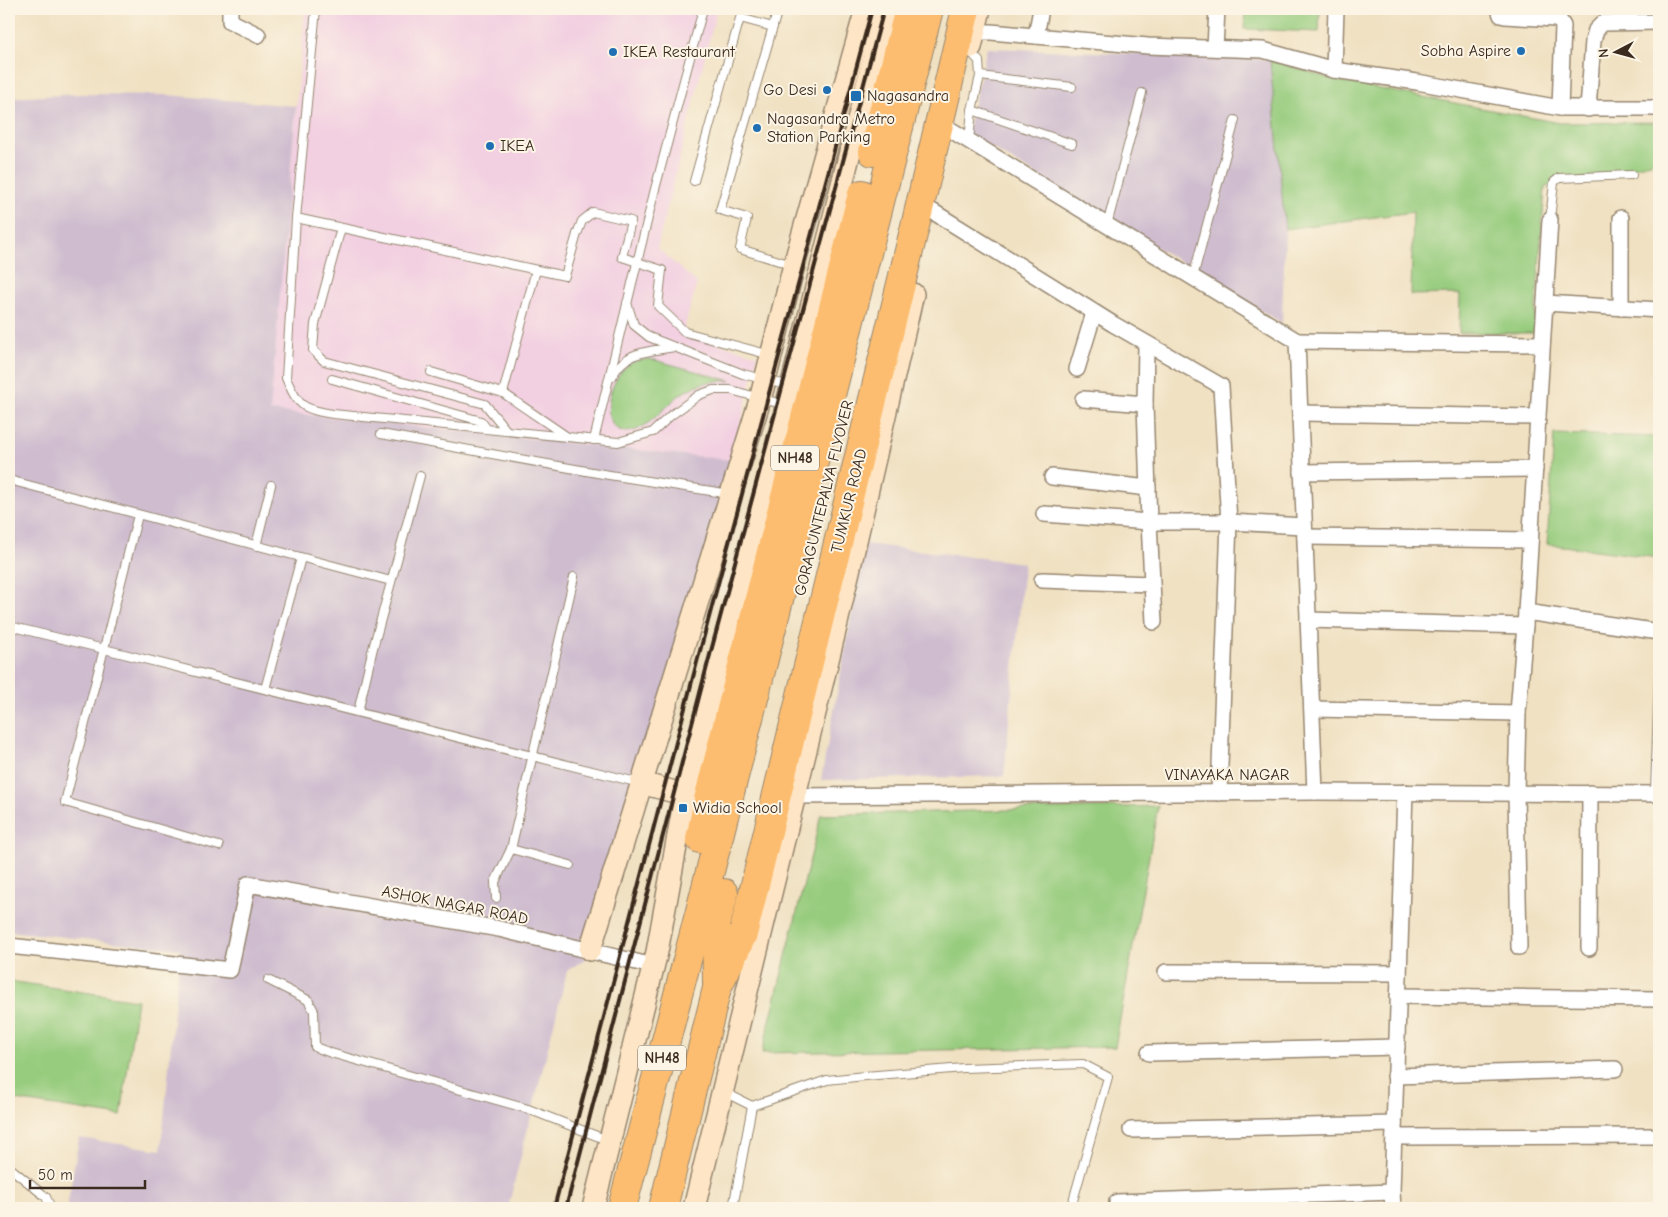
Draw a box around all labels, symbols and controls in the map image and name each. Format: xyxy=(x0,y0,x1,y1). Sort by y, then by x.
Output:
north arrow xyxy=(1590,28,1640,78)
place label: Sobha Aspire xyxy=(1421,42,1511,60)
place label: IKEA Restaurant xyxy=(623,43,735,61)
marker: Sobha Aspire xyxy=(1515,45,1527,57)
marker: IKEA Restaurant xyxy=(607,46,619,58)
text: N xyxy=(1595,48,1612,59)
place label: Go Desi xyxy=(763,81,817,99)
marker: Go Desi xyxy=(821,84,833,96)
place label: Nagasandra xyxy=(867,87,949,105)
marker: Nagasandra xyxy=(849,89,863,103)
place label: Nagasandra Metro Station Parking xyxy=(767,110,895,146)
marker: Nagasandra Metro Station Parking xyxy=(751,122,763,134)
place label: IKEA xyxy=(500,137,534,155)
marker: IKEA xyxy=(484,140,496,152)
street label: GORAGUNTEPALYA FLYOVER xyxy=(791,398,857,598)
road number: NH48 xyxy=(771,446,819,470)
street label: TUMKUR ROAD xyxy=(827,447,871,555)
street label: VINAYAKA NAGAR xyxy=(1165,766,1290,784)
place label: Widia School xyxy=(693,799,782,817)
marker: Widia School xyxy=(677,802,689,814)
street label: ASHOK NAGAR ROAD xyxy=(380,882,530,928)
road number: NH48 xyxy=(638,1046,686,1070)
scale bar xyxy=(30,1157,145,1189)
text: 50 m xyxy=(38,1166,73,1184)

